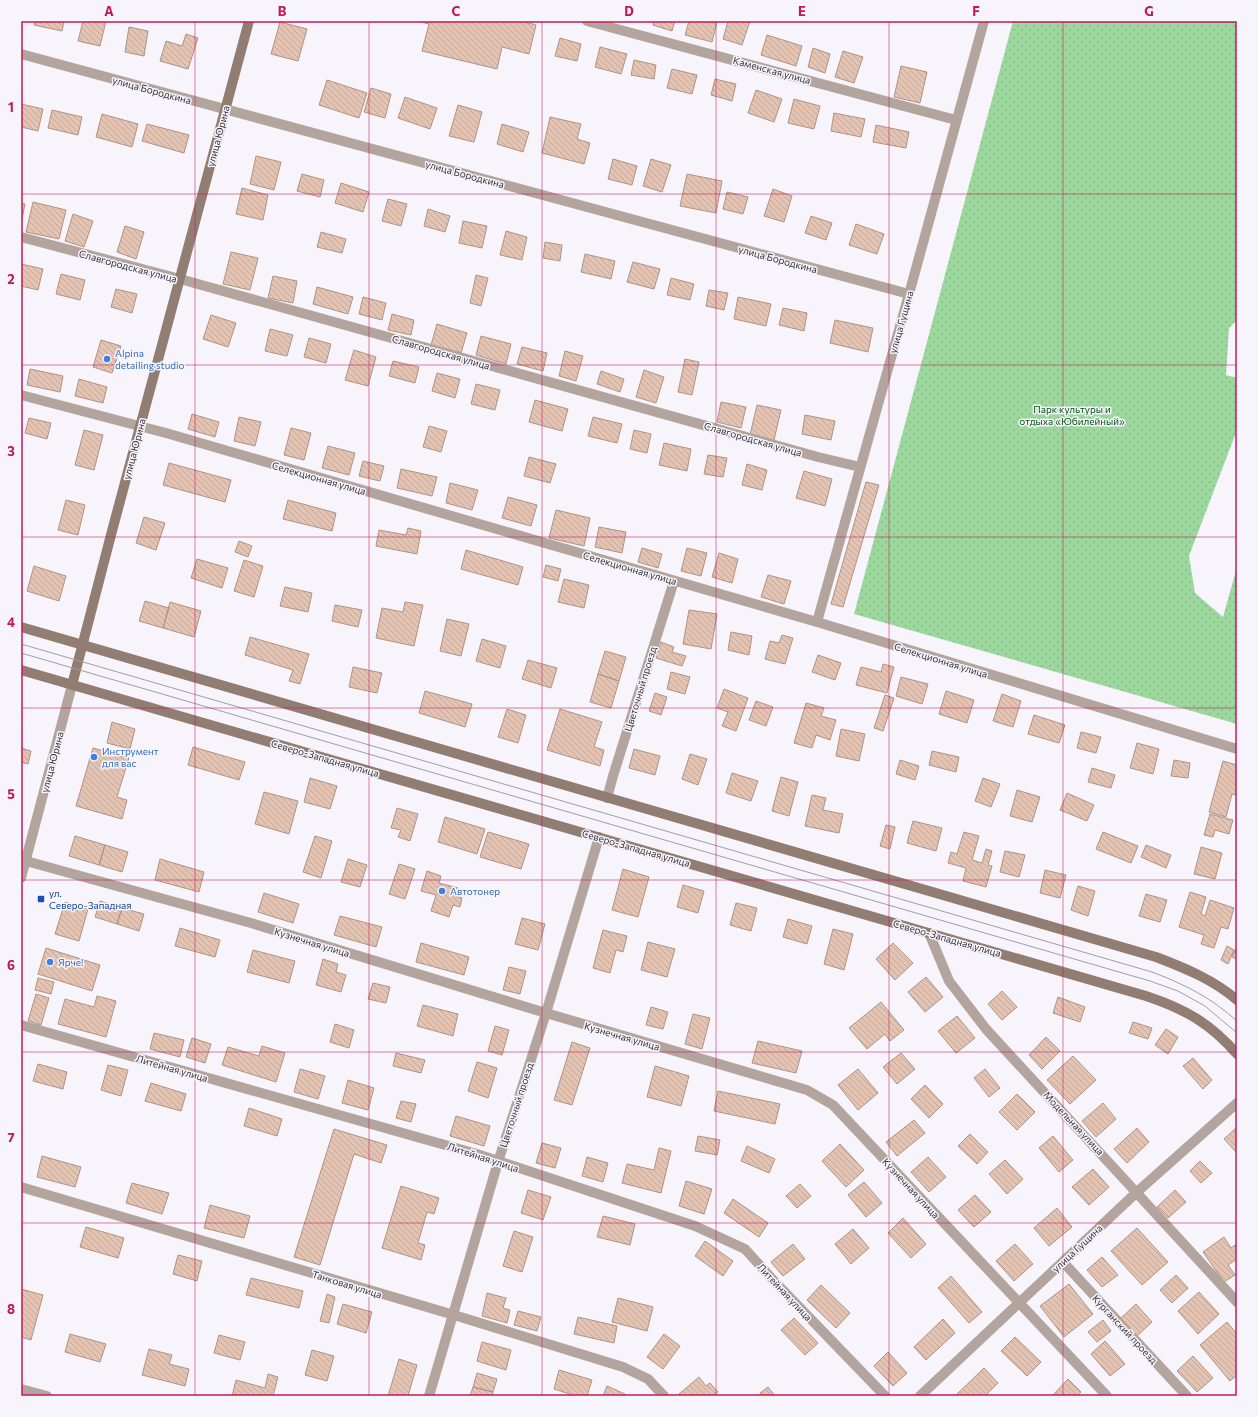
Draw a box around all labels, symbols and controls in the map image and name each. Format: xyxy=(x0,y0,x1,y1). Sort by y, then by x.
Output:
text: A xyxy=(104,3,114,19)
text: B xyxy=(278,3,287,19)
text: C xyxy=(452,3,461,19)
text: D xyxy=(624,3,634,19)
text: E xyxy=(798,3,806,19)
text: F xyxy=(972,3,980,19)
text: G xyxy=(1144,3,1154,19)
street label: Каменская улица xyxy=(732,54,812,86)
street label: улица Бородкина xyxy=(111,74,193,106)
text: 1 xyxy=(8,99,14,115)
street label: улица Юрина xyxy=(204,104,232,168)
street label: улица Бородкина xyxy=(424,158,506,190)
street label: улица Бородкина xyxy=(737,243,819,275)
street label: Славгородская улица xyxy=(78,247,178,285)
text: 2 xyxy=(7,271,15,287)
street label: улица Гущина xyxy=(886,289,916,355)
street label: Славгородская улица xyxy=(391,332,491,372)
place label: Alpina detailing studio xyxy=(115,347,185,371)
marker: Alpina detailing studio xyxy=(102,354,112,364)
park label: Парк культуры и отдыха «Юбилейный» xyxy=(1019,403,1125,427)
street label: улица Юрина xyxy=(120,417,148,481)
street label: Славгородская улица xyxy=(703,419,803,459)
text: 3 xyxy=(7,443,15,459)
street label: Селекционная улица xyxy=(271,459,367,497)
street label: Селекционная улица xyxy=(582,549,678,587)
text: 4 xyxy=(7,614,15,630)
street label: Селекционная улица xyxy=(893,640,989,680)
street label: Цветочный проезд xyxy=(621,645,659,733)
street label: улица Юрина xyxy=(38,730,66,794)
street label: Северо-Западная улица xyxy=(270,737,380,779)
place label: Инструмент для вас xyxy=(102,745,159,769)
marker: Инструмент для вас xyxy=(89,752,99,762)
text: 5 xyxy=(7,786,15,802)
street label: Северо-Западная улица xyxy=(581,827,691,869)
place label: Автотонер xyxy=(450,885,500,897)
marker: Автотонер xyxy=(437,886,447,896)
place label: ул. Северо-Западная xyxy=(49,887,132,911)
marker: ул. Северо-Западная xyxy=(36,894,46,904)
street label: Северо-Западная улица xyxy=(892,917,1002,959)
street label: Кузнечная улица xyxy=(273,925,351,959)
place label: Ярче! xyxy=(58,956,83,968)
text: 6 xyxy=(7,957,15,973)
marker: Ярче! xyxy=(45,957,55,967)
street label: Кузнечная улица xyxy=(583,1019,661,1053)
street label: Литейная улица xyxy=(135,1052,209,1084)
street label: Цветочный проезд xyxy=(497,1061,535,1149)
street label: Модельная улица xyxy=(1041,1089,1107,1157)
text: 7 xyxy=(7,1129,15,1145)
street label: Литейная улица xyxy=(446,1140,520,1174)
street label: Кузнечная улица xyxy=(880,1155,942,1221)
street label: улица Гущина xyxy=(1049,1222,1105,1274)
street label: Литейная улица xyxy=(755,1261,815,1323)
street label: Танковая улица xyxy=(311,1268,383,1300)
street label: Курганский проезд xyxy=(1090,1292,1160,1366)
text: 8 xyxy=(7,1301,15,1317)

